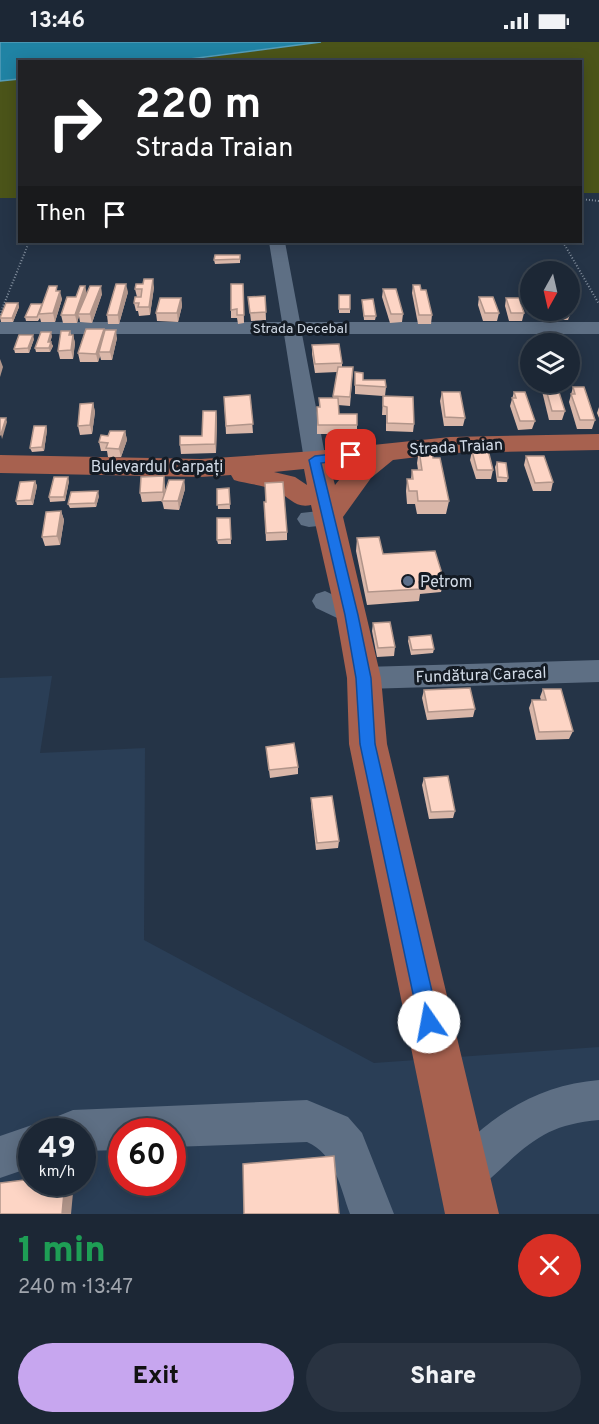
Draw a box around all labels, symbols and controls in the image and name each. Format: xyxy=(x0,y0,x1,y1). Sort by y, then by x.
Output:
text: 13:46 xyxy=(30,8,85,35)
text: 220 m xyxy=(135,80,261,133)
icon: right xyxy=(36,84,114,162)
text: Strada Traian xyxy=(135,132,293,166)
icon: arrive xyxy=(98,198,131,231)
text: Then xyxy=(36,201,86,228)
north arrow xyxy=(520,261,580,321)
map controls xyxy=(520,261,580,393)
street label: Strada Decebal xyxy=(252,321,348,338)
button: layers xyxy=(520,333,580,393)
pin xyxy=(325,429,376,480)
street label: Strada Traian xyxy=(409,436,504,460)
icon: arrive xyxy=(334,438,367,471)
street label: Bulevardul Carpați xyxy=(91,458,223,478)
place label: Petrom xyxy=(420,573,472,593)
marker: Petrom xyxy=(401,574,415,588)
street label: Fundătura Caracal xyxy=(415,664,547,688)
position arrow xyxy=(397,990,461,1054)
speed limit sign: 60 xyxy=(108,1118,186,1196)
text: 49 xyxy=(38,1131,76,1168)
text: km/h xyxy=(39,1163,75,1182)
text: 1 min xyxy=(18,1229,106,1275)
button: close xyxy=(518,1234,581,1297)
text: 240 m · 13:47 xyxy=(18,1275,133,1301)
button: Exit xyxy=(18,1343,294,1412)
button: Share xyxy=(306,1343,581,1412)

